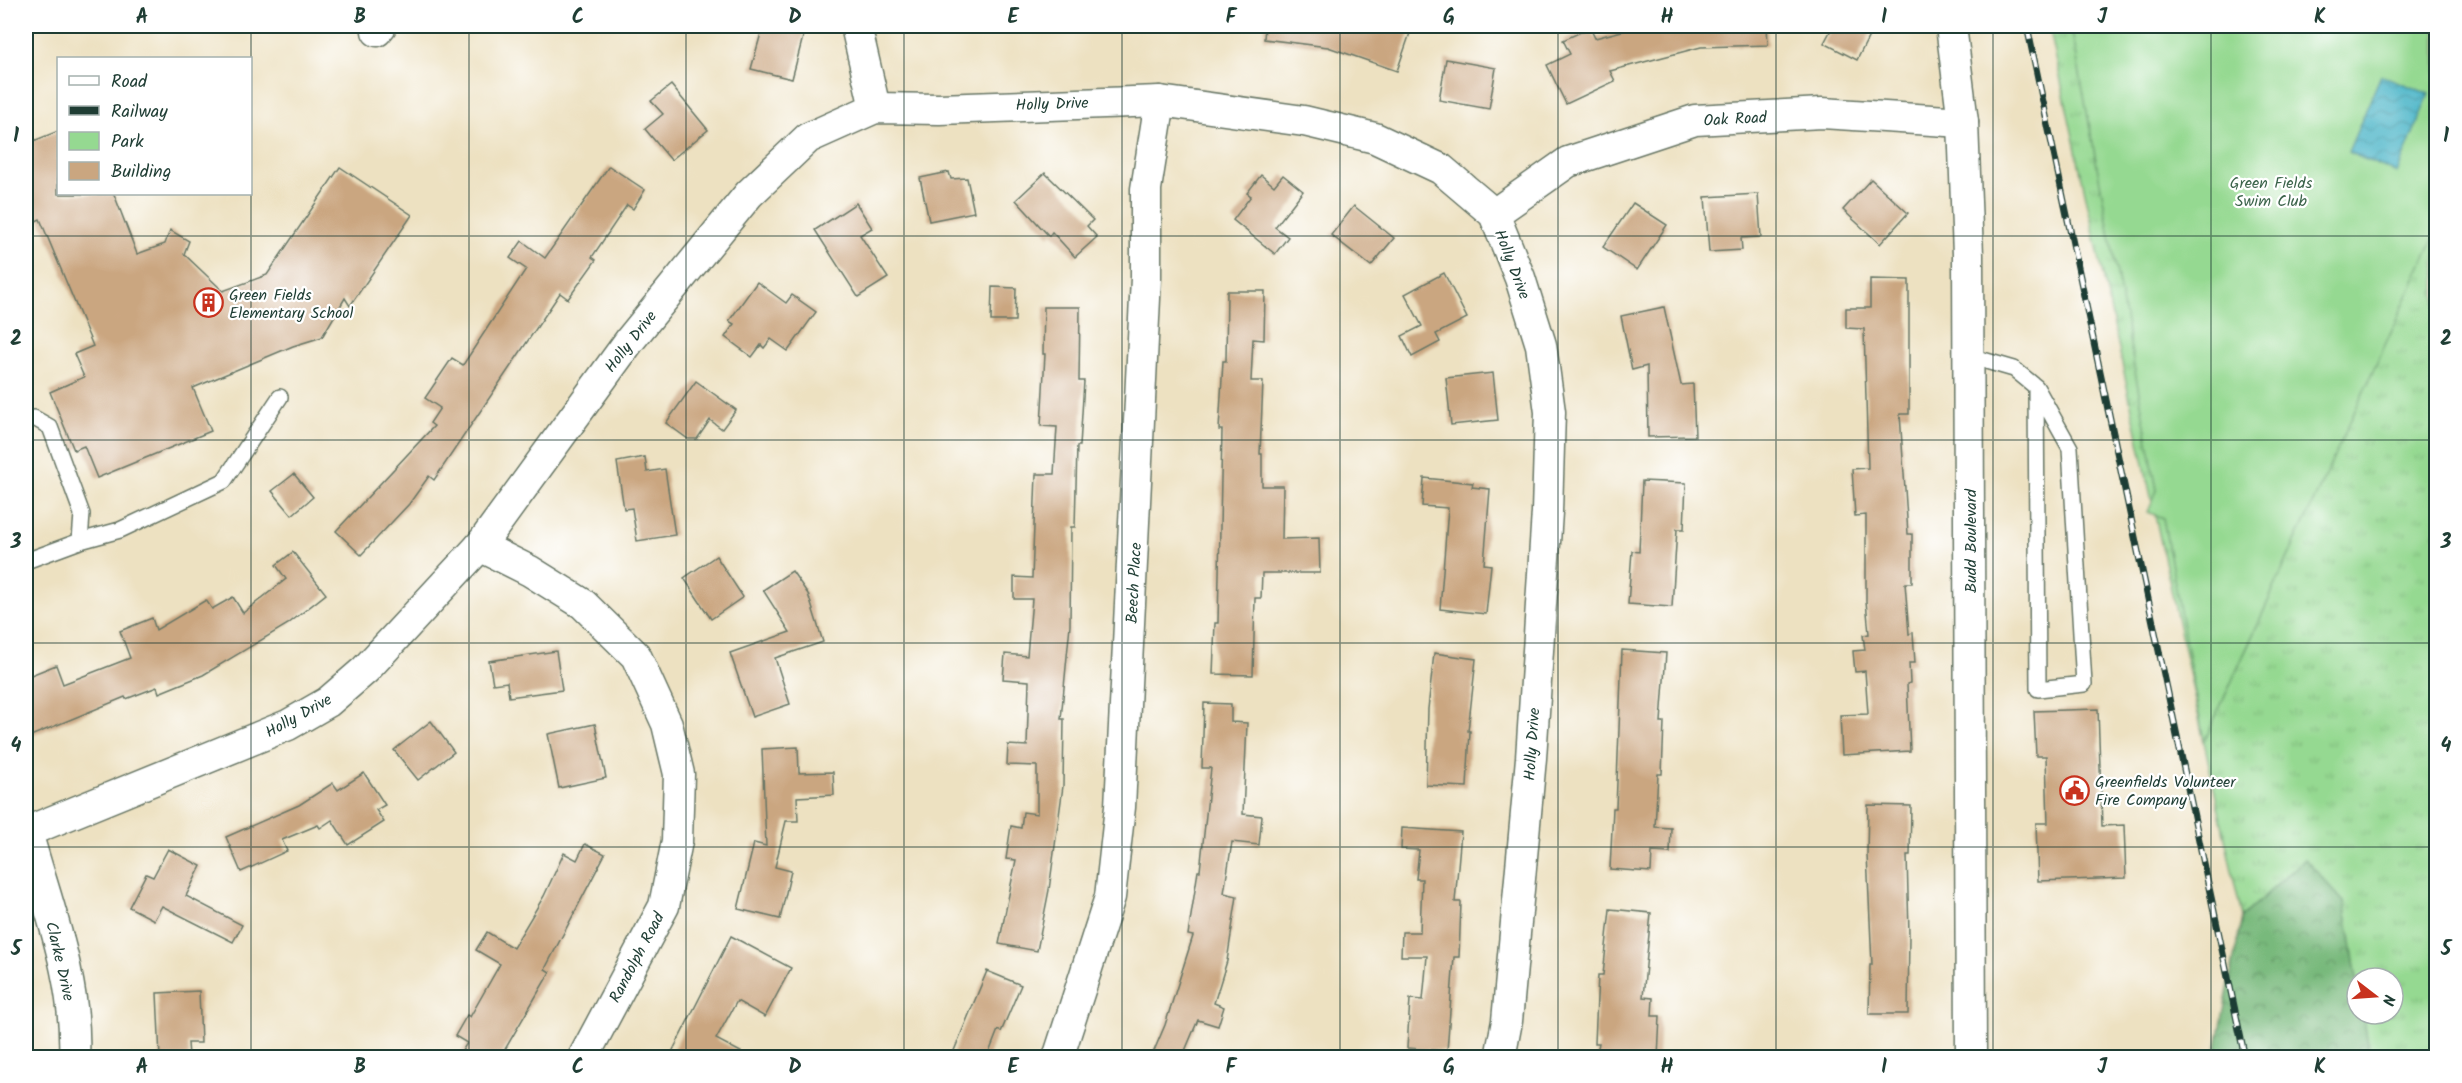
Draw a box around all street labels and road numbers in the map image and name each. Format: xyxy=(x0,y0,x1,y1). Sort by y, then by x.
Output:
street label: Holly Drive xyxy=(1015,91,1089,118)
street label: Oak Road xyxy=(1703,105,1768,134)
street label: Holly Drive xyxy=(1487,226,1536,303)
street label: Holly Drive xyxy=(599,305,664,378)
street label: Budd Boulevard xyxy=(1959,488,1984,593)
street label: Beech Place xyxy=(1120,542,1149,624)
street label: Holly Drive xyxy=(261,688,337,745)
street label: Holly Drive xyxy=(1517,707,1548,781)
street label: Randolph Road xyxy=(603,907,672,1007)
street label: Clarke Drive xyxy=(38,919,81,1004)

